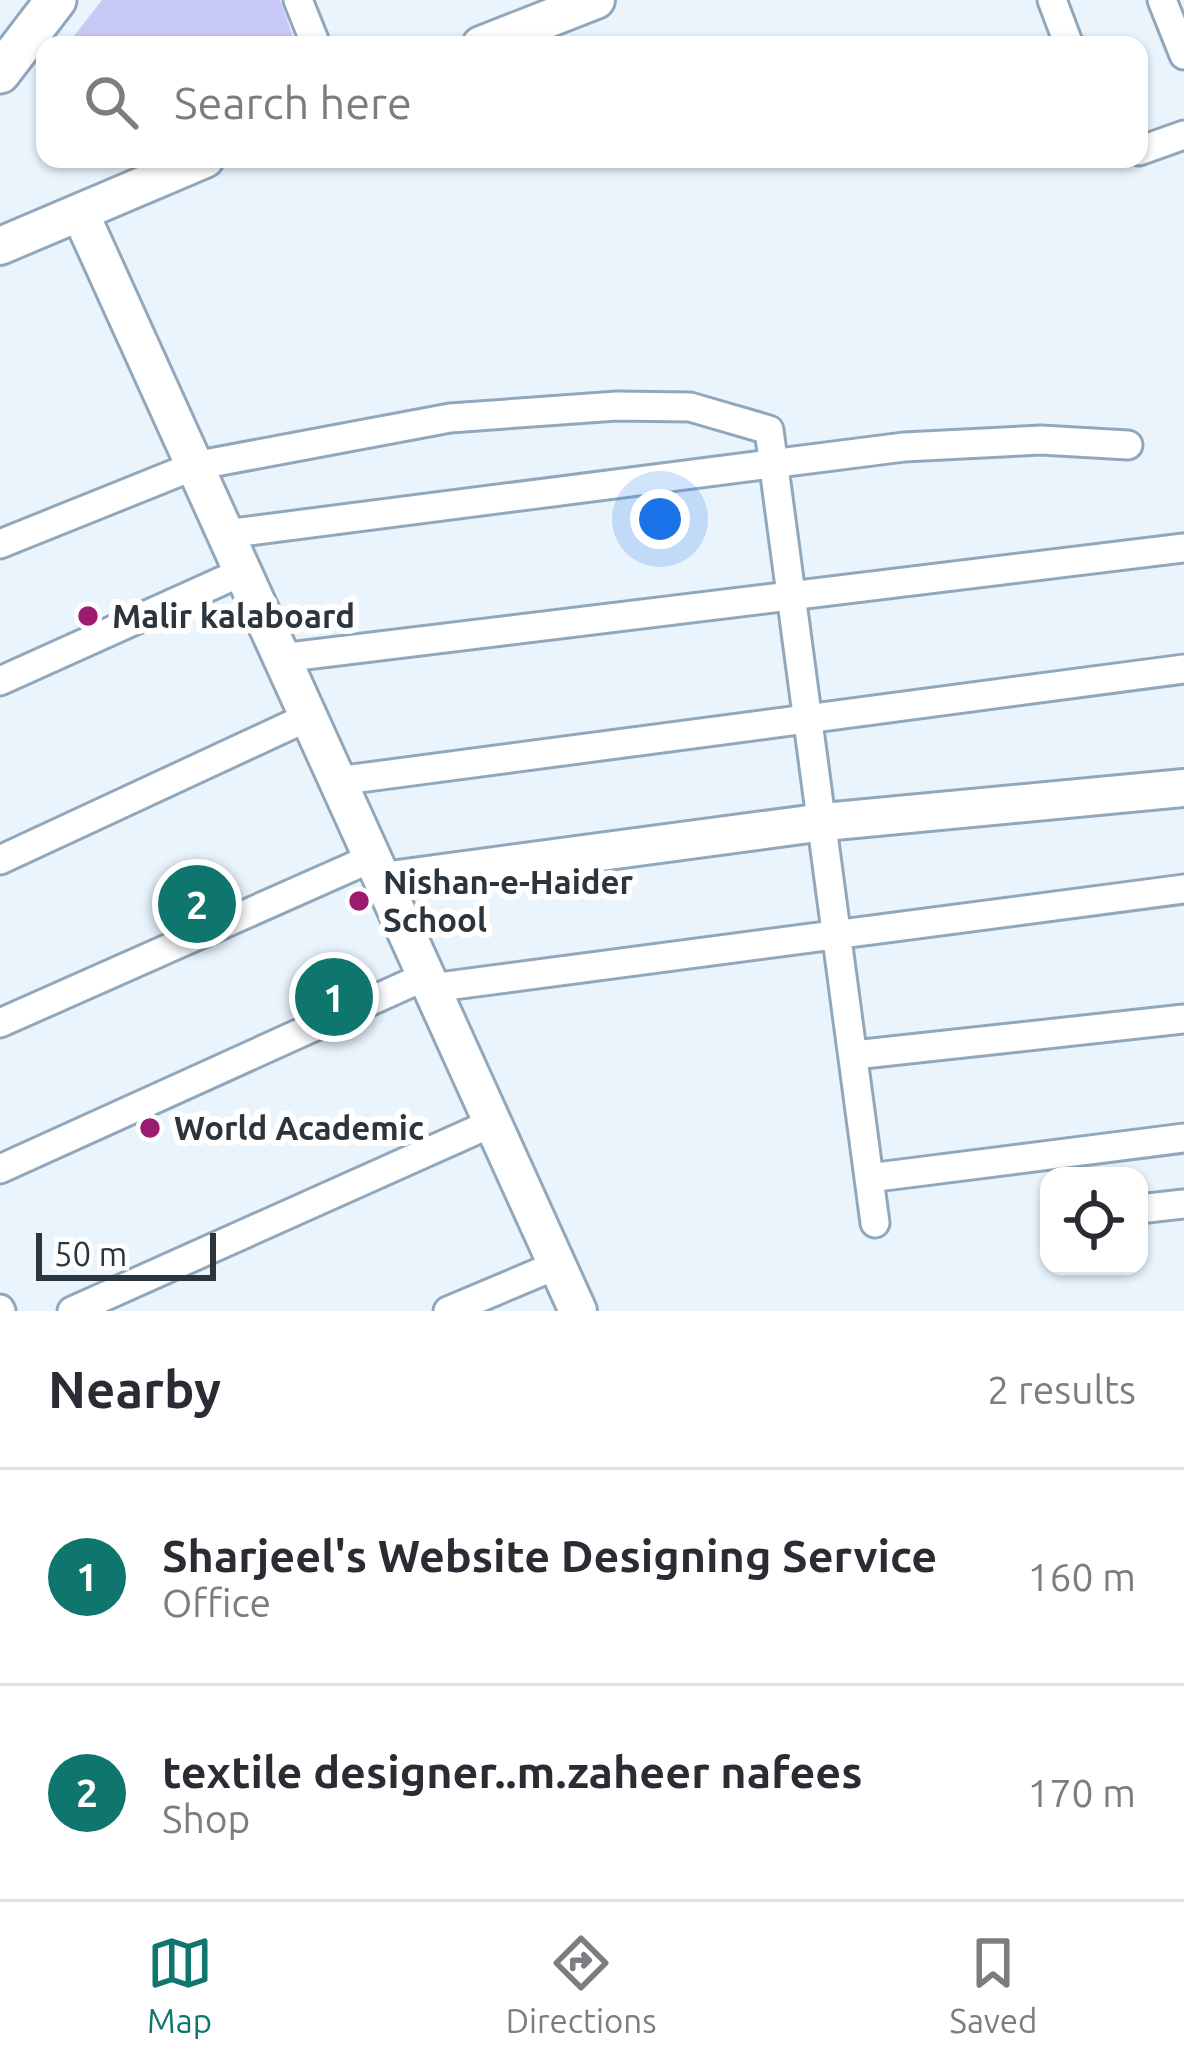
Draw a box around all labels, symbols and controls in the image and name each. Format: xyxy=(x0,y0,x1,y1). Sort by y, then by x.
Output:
search box xyxy=(36,36,1148,168)
icon: search xyxy=(78,69,144,135)
text: Search here xyxy=(174,77,412,128)
your location xyxy=(630,489,690,549)
place label: Malir kalaboard xyxy=(112,597,355,634)
marker: Malir kalaboard xyxy=(75,603,101,629)
pin: 2 xyxy=(158,859,236,949)
place label: Nishan-e-Haider School xyxy=(383,863,634,938)
marker: Nishan-e-Haider School xyxy=(346,888,372,914)
pin: 1 xyxy=(295,952,373,1042)
place label: World Academic xyxy=(174,1109,424,1146)
marker: World Academic xyxy=(137,1115,163,1141)
map controls xyxy=(1040,1167,1148,1275)
button: locate xyxy=(1040,1167,1148,1275)
scale bar xyxy=(36,1227,216,1280)
text: 50 m xyxy=(54,1235,127,1272)
text: Nearby xyxy=(48,1360,221,1418)
text: 2 results xyxy=(987,1368,1136,1411)
text: Sharjeel's Website Designing Service xyxy=(162,1530,937,1581)
text: 1 xyxy=(76,1555,98,1598)
text: 160 m xyxy=(1027,1555,1136,1598)
text: Office xyxy=(162,1581,271,1624)
text: textile designer..m.zaheer nafees xyxy=(162,1746,862,1797)
text: 2 xyxy=(76,1771,98,1814)
text: 170 m xyxy=(1027,1771,1136,1814)
text: Shop xyxy=(162,1797,250,1840)
tab: Map xyxy=(147,1930,213,2039)
tab: Directions xyxy=(506,1930,656,2039)
tab: Saved xyxy=(950,1930,1037,2039)

